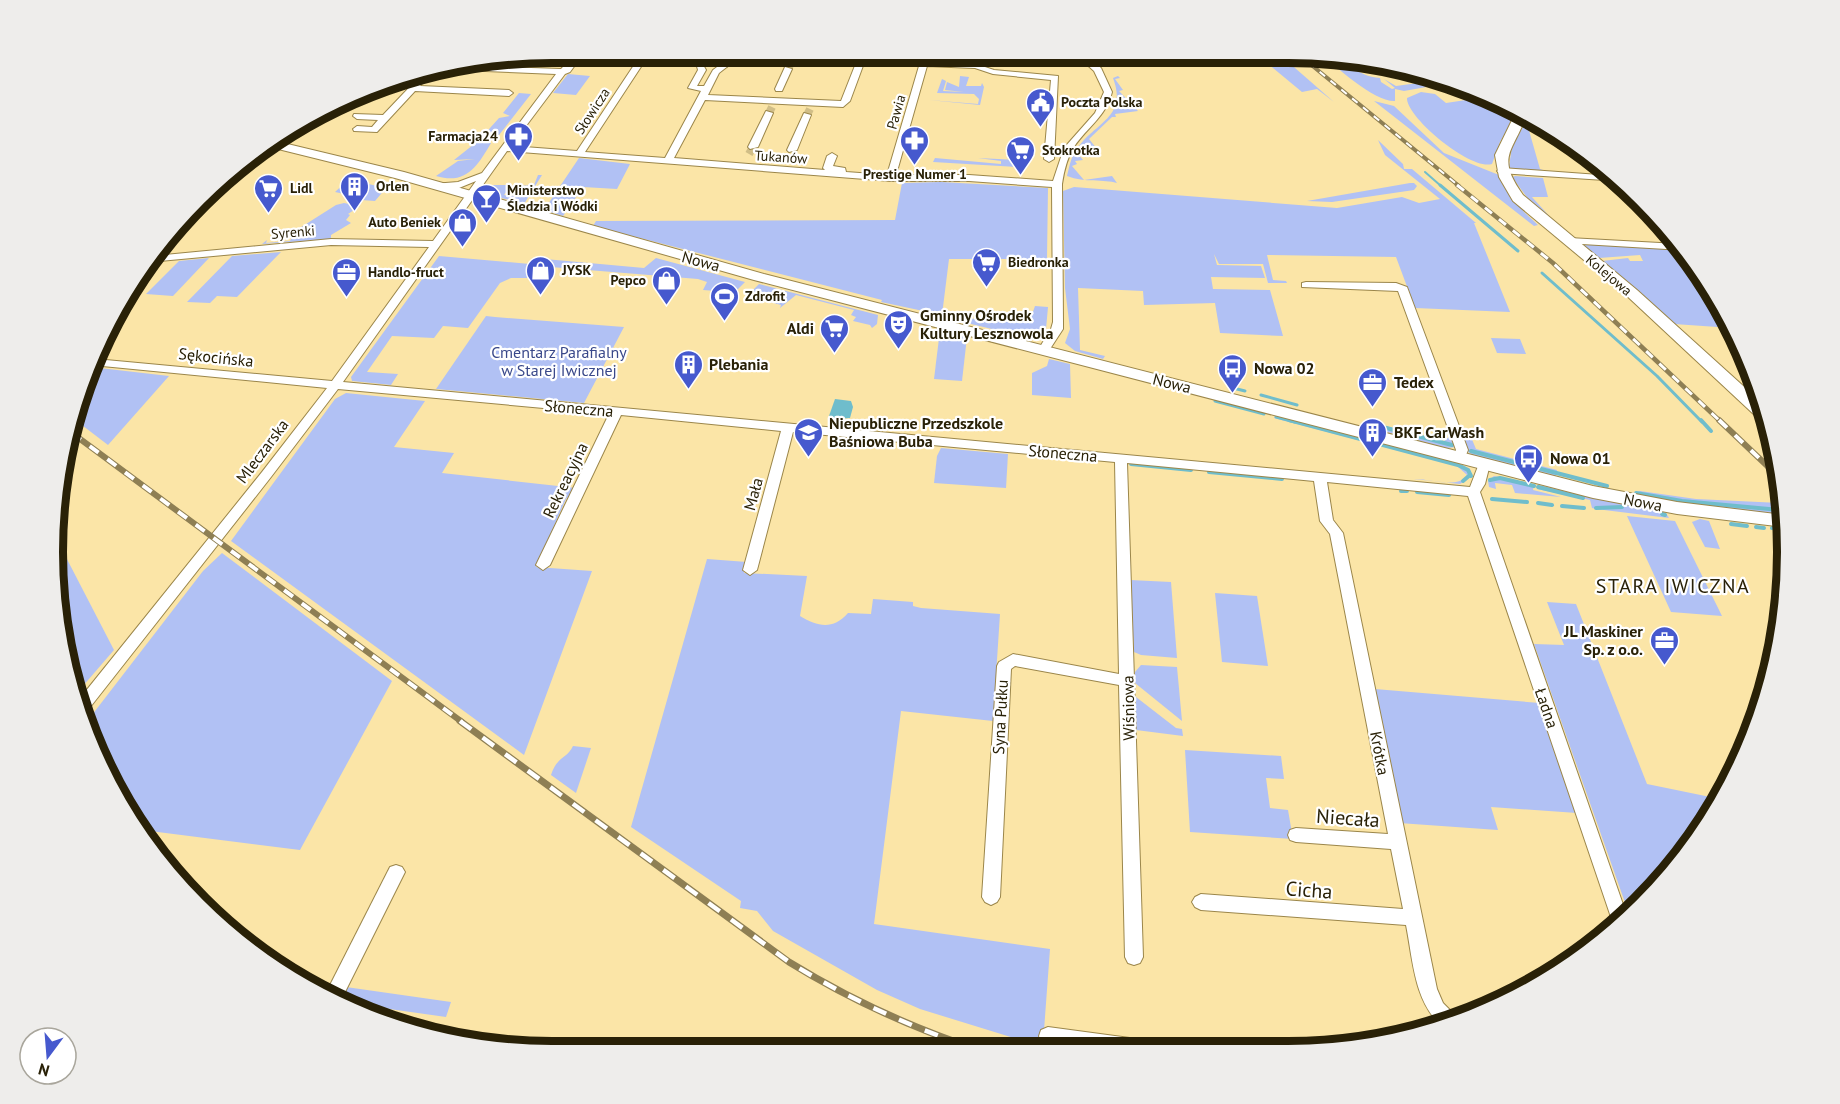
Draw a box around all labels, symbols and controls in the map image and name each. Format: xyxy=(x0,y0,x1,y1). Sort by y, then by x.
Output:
street label: Słowicza xyxy=(570,84,614,138)
public building icon: Poczta Polska xyxy=(1024,86,1056,128)
street label: Pawia xyxy=(882,93,910,131)
place label: Poczta Polska xyxy=(1061,93,1142,111)
pharmacy icon: Farmacja24 xyxy=(503,120,535,162)
pharmacy icon: Prestige Numer 1 xyxy=(899,124,931,166)
place label: Farmacja24 xyxy=(428,127,498,145)
supermarket icon: Stokrotka xyxy=(1005,134,1037,176)
place label: Stokrotka xyxy=(1042,141,1100,159)
street label: Tukanów xyxy=(754,146,809,168)
place label: Prestige Numer 1 xyxy=(863,165,967,183)
building icon: Orlen xyxy=(339,170,371,212)
supermarket icon: Lidl xyxy=(253,172,285,214)
place label: Orlen xyxy=(376,177,409,195)
place label: Lidl xyxy=(290,179,314,197)
place label: Ministerstwo Śledzia i Wódki xyxy=(507,181,598,215)
bar icon: Ministerstwo Śledzia i Wódki xyxy=(470,182,502,224)
shop icon: Auto Beniek xyxy=(446,206,478,248)
place label: Auto Beniek xyxy=(368,213,441,231)
street label: Syrenki xyxy=(270,221,316,243)
street label: Nowa xyxy=(680,246,722,276)
supermarket icon: Biedronka xyxy=(971,246,1003,288)
street label: Kolejowa xyxy=(1582,250,1636,300)
place label: Biedronka xyxy=(1008,253,1069,271)
shop icon: JYSK xyxy=(525,254,557,296)
office icon: Handlo-fruct xyxy=(331,256,363,298)
place label: JYSK xyxy=(561,261,591,279)
place label: Handlo-fruct xyxy=(368,263,444,281)
shop icon: Pepco xyxy=(651,264,683,306)
place label: Pepco xyxy=(610,271,646,289)
sports icon: Zdrofit xyxy=(708,280,740,322)
place label: Zdrofit xyxy=(745,287,785,305)
place label: Gminny Ośrodek Kultury Lesznowola xyxy=(920,305,1054,343)
theatre icon: Gminny Ośrodek Kultury Lesznowola xyxy=(883,308,915,350)
supermarket icon: Aldi xyxy=(819,312,851,354)
place label: Aldi xyxy=(787,318,814,338)
park label: Cmentarz Parafialny w Starej Iwicznej xyxy=(491,342,627,380)
street label: Sękocińska xyxy=(178,343,254,371)
building icon: Plebania xyxy=(672,348,704,390)
bus stop icon: Nowa 02 xyxy=(1217,352,1249,394)
place label: Plebania xyxy=(709,354,769,374)
place label: Nowa 02 xyxy=(1254,358,1315,378)
office icon: Tedex xyxy=(1357,366,1389,408)
street label: Nowa xyxy=(1151,369,1193,397)
place label: Tedex xyxy=(1394,372,1435,392)
street label: Słoneczna xyxy=(544,395,614,421)
place label: Niepubliczne Przedszkole Baśniowa Buba xyxy=(829,413,1003,451)
street label: Mleczarska xyxy=(231,415,293,487)
school or university icon: Niepubliczne Przedszkole Baśniowa Buba xyxy=(792,416,824,458)
building icon: BKF CarWash xyxy=(1357,416,1389,458)
place label: BKF CarWash xyxy=(1394,422,1484,442)
street label: Rekreacyjna xyxy=(538,439,592,521)
street label: Słoneczna xyxy=(1028,440,1098,466)
bus stop icon: Nowa 01 xyxy=(1513,442,1545,484)
place label: Nowa 01 xyxy=(1550,448,1611,468)
street label: Mała xyxy=(739,475,767,513)
street label: Nowa xyxy=(1622,488,1664,516)
district label: STARA IWICZNA xyxy=(1596,573,1750,599)
place label: JL Maskiner Sp. z o.o. xyxy=(1563,621,1643,659)
office icon: JL Maskiner Sp. z o.o. xyxy=(1648,624,1680,666)
street label: Wiśniowa xyxy=(1117,675,1139,741)
street label: Syna Pułku xyxy=(988,679,1012,755)
street label: Ładna xyxy=(1531,685,1563,731)
street label: Krótka xyxy=(1366,729,1394,777)
street label: Niecała xyxy=(1315,803,1381,833)
street label: Cicha xyxy=(1285,875,1333,905)
north arrow xyxy=(18,1026,78,1086)
text: N xyxy=(36,1059,52,1081)

